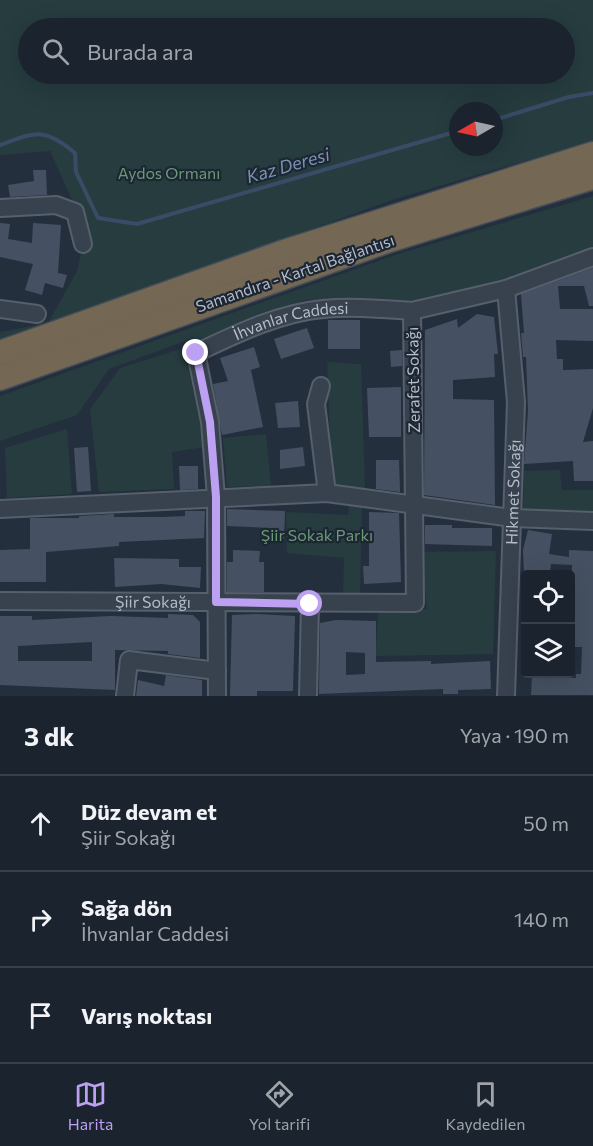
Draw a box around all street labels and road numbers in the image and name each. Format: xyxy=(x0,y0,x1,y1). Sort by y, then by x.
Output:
street label: Samandıra - Kartal Bağlantısı xyxy=(193,230,397,315)
street label: İhvanlar Caddesi xyxy=(230,298,349,344)
street label: Zerafet Sokağı xyxy=(402,327,423,433)
street label: Hikmet Sokağı xyxy=(501,439,524,545)
street label: Şiir Sokağı xyxy=(115,592,191,611)

